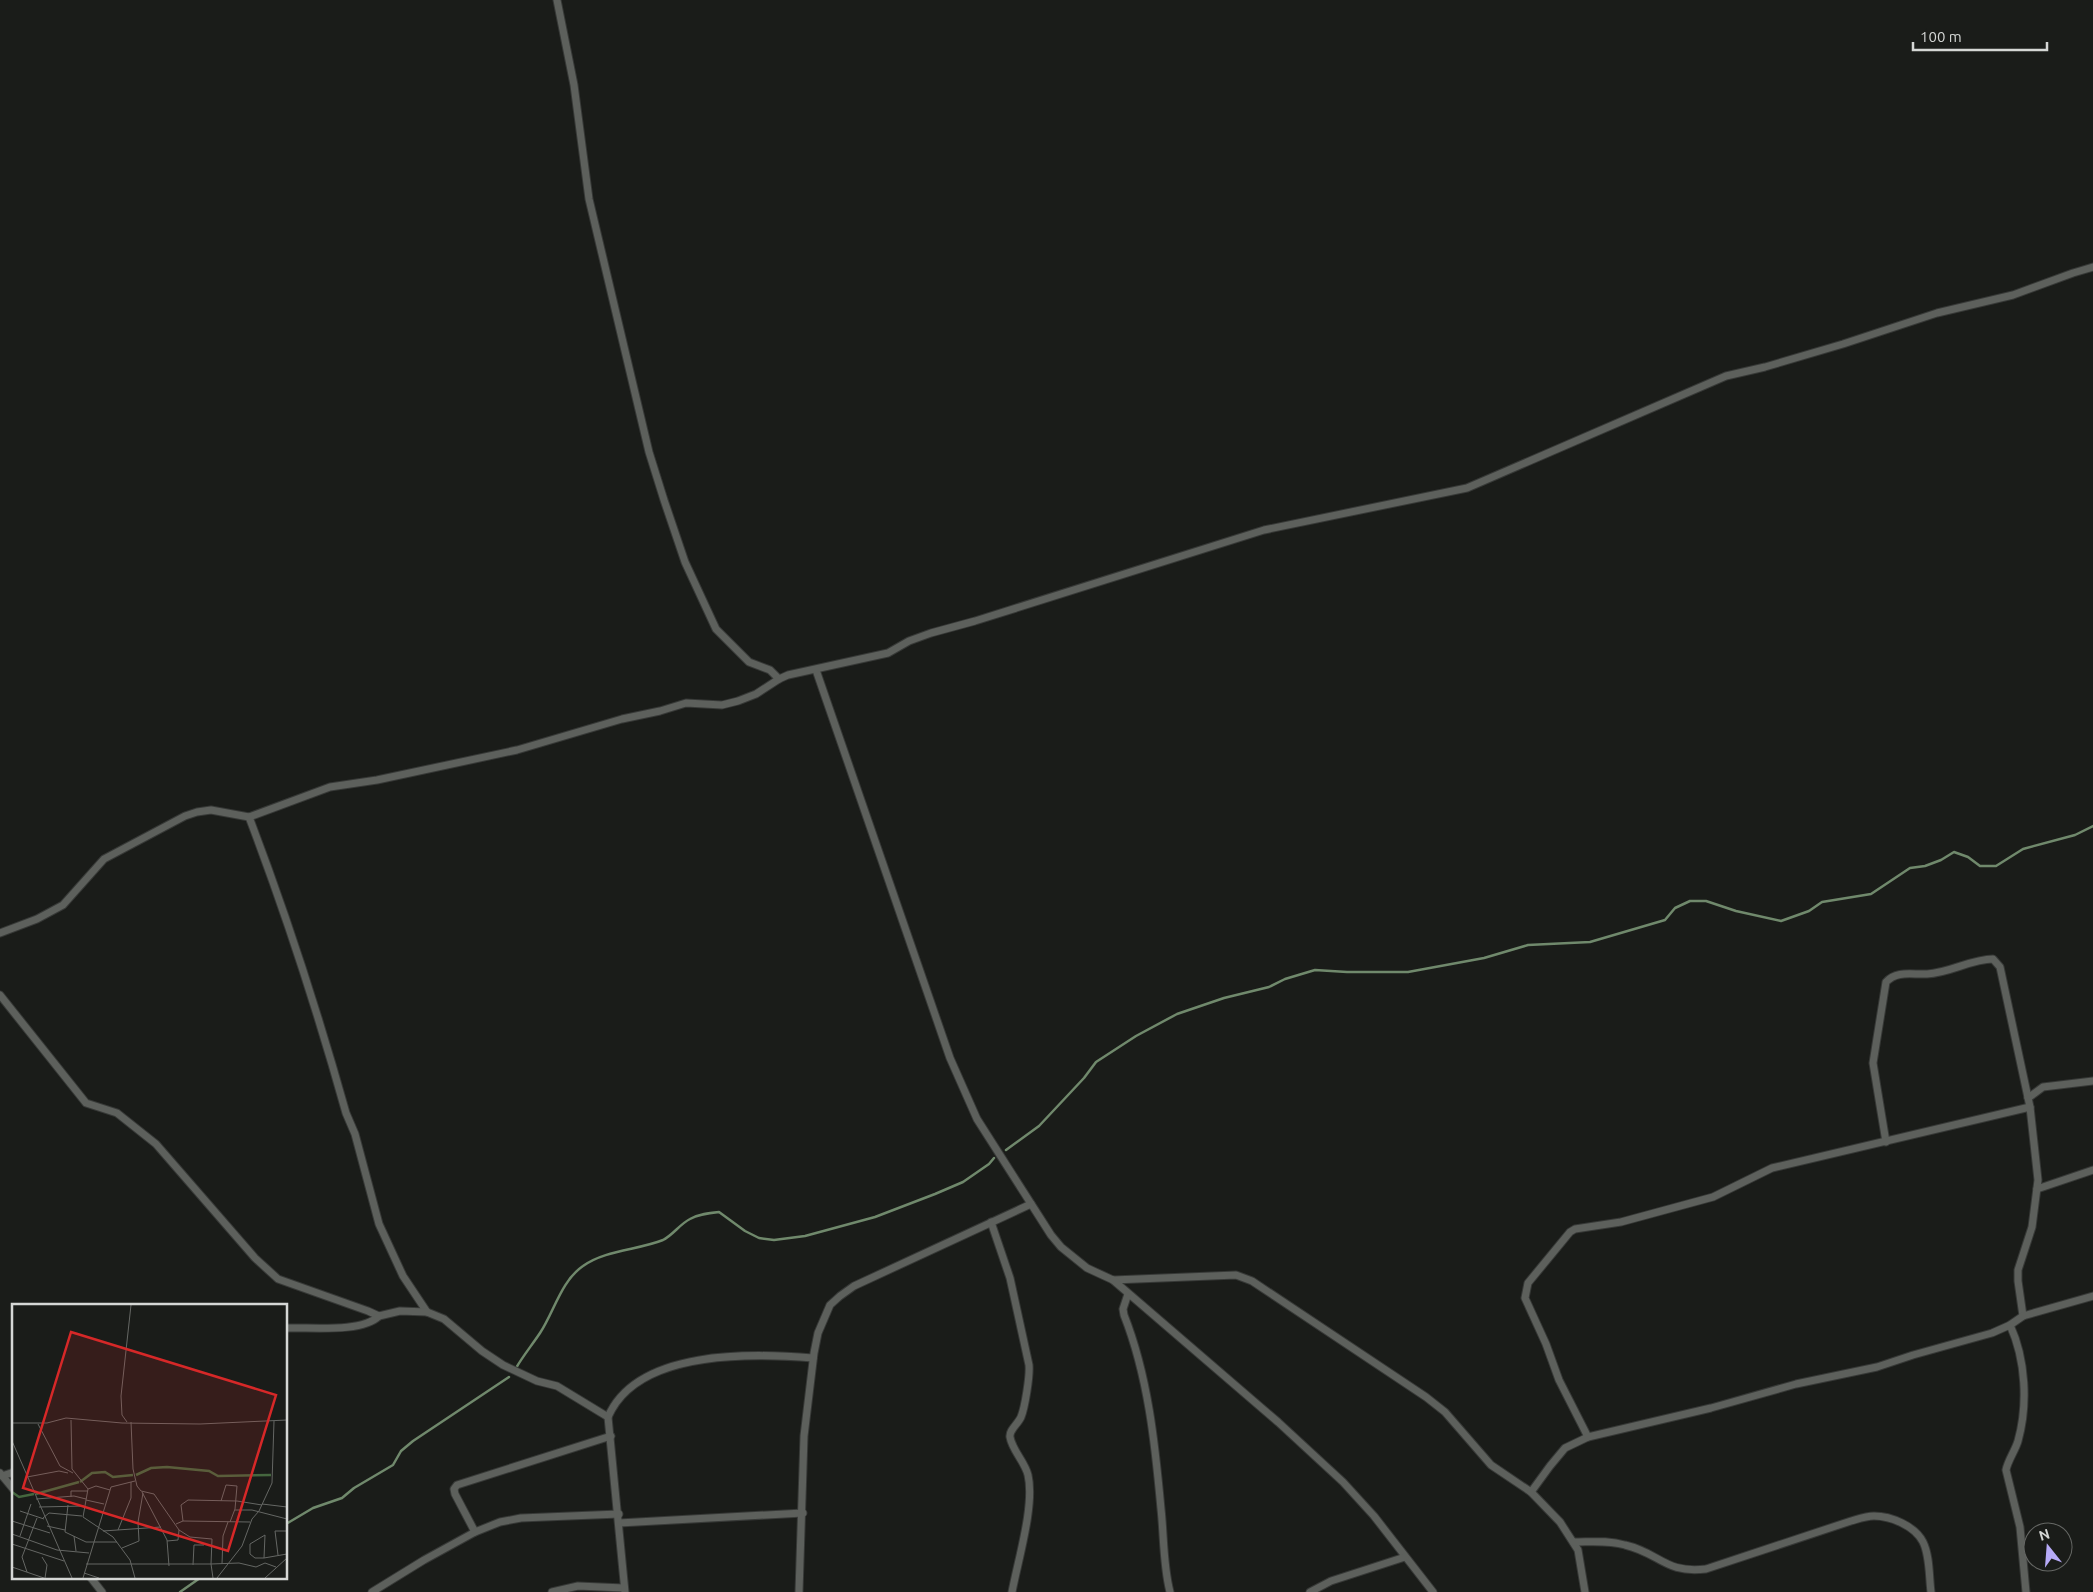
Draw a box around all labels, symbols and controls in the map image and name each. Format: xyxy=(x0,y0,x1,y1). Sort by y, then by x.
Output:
scale bar xyxy=(1913,20,2047,52)
text: 100 m xyxy=(1920,28,1962,45)
inset map xyxy=(12,1304,288,1580)
north arrow xyxy=(2023,1522,2073,1572)
text: N xyxy=(2037,1525,2052,1544)

